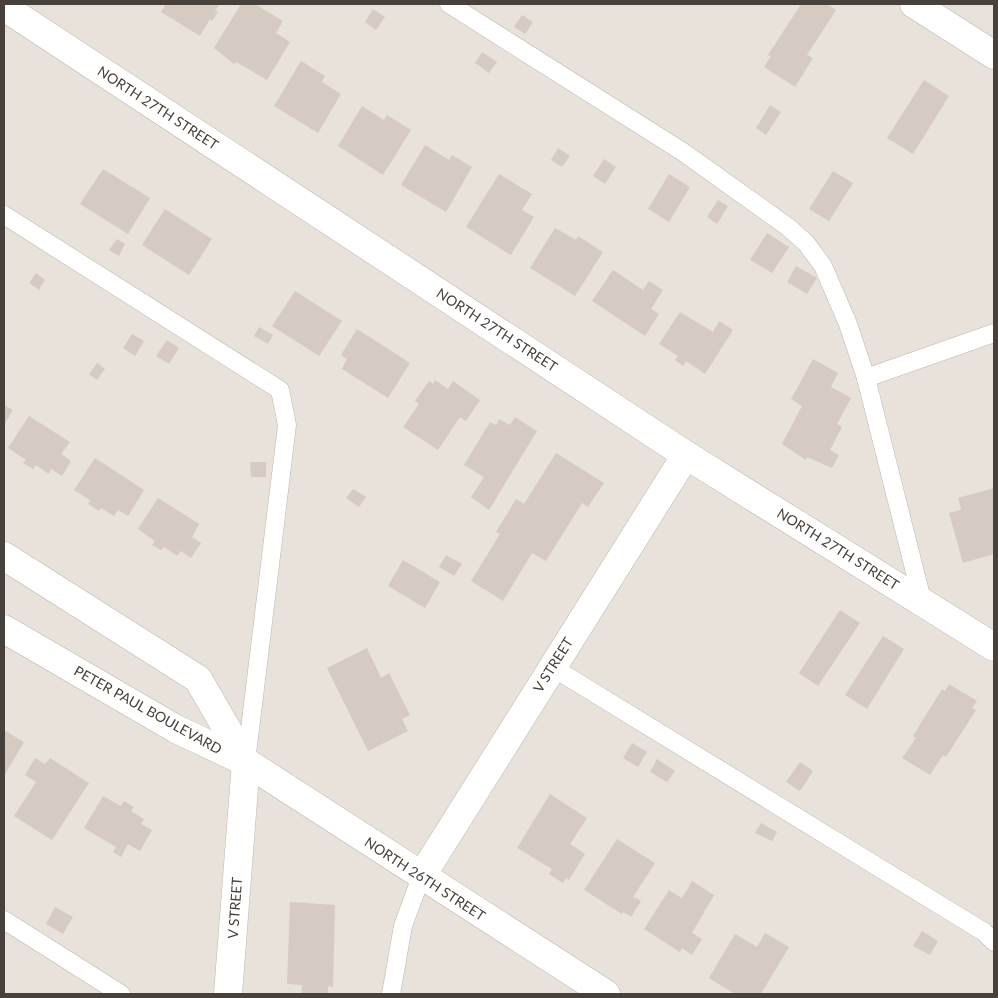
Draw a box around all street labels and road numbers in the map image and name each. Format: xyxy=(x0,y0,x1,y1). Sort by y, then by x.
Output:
street label: NORTH 27TH STREET xyxy=(95,62,223,153)
street label: NORTH 27TH STREET xyxy=(434,284,562,375)
street label: NORTH 27TH STREET xyxy=(774,504,903,593)
street label: V STREET xyxy=(529,633,576,695)
street label: PETER PAUL BOULEVARD xyxy=(71,662,225,757)
street label: NORTH 26TH STREET xyxy=(362,833,490,924)
street label: V STREET xyxy=(224,876,245,939)

